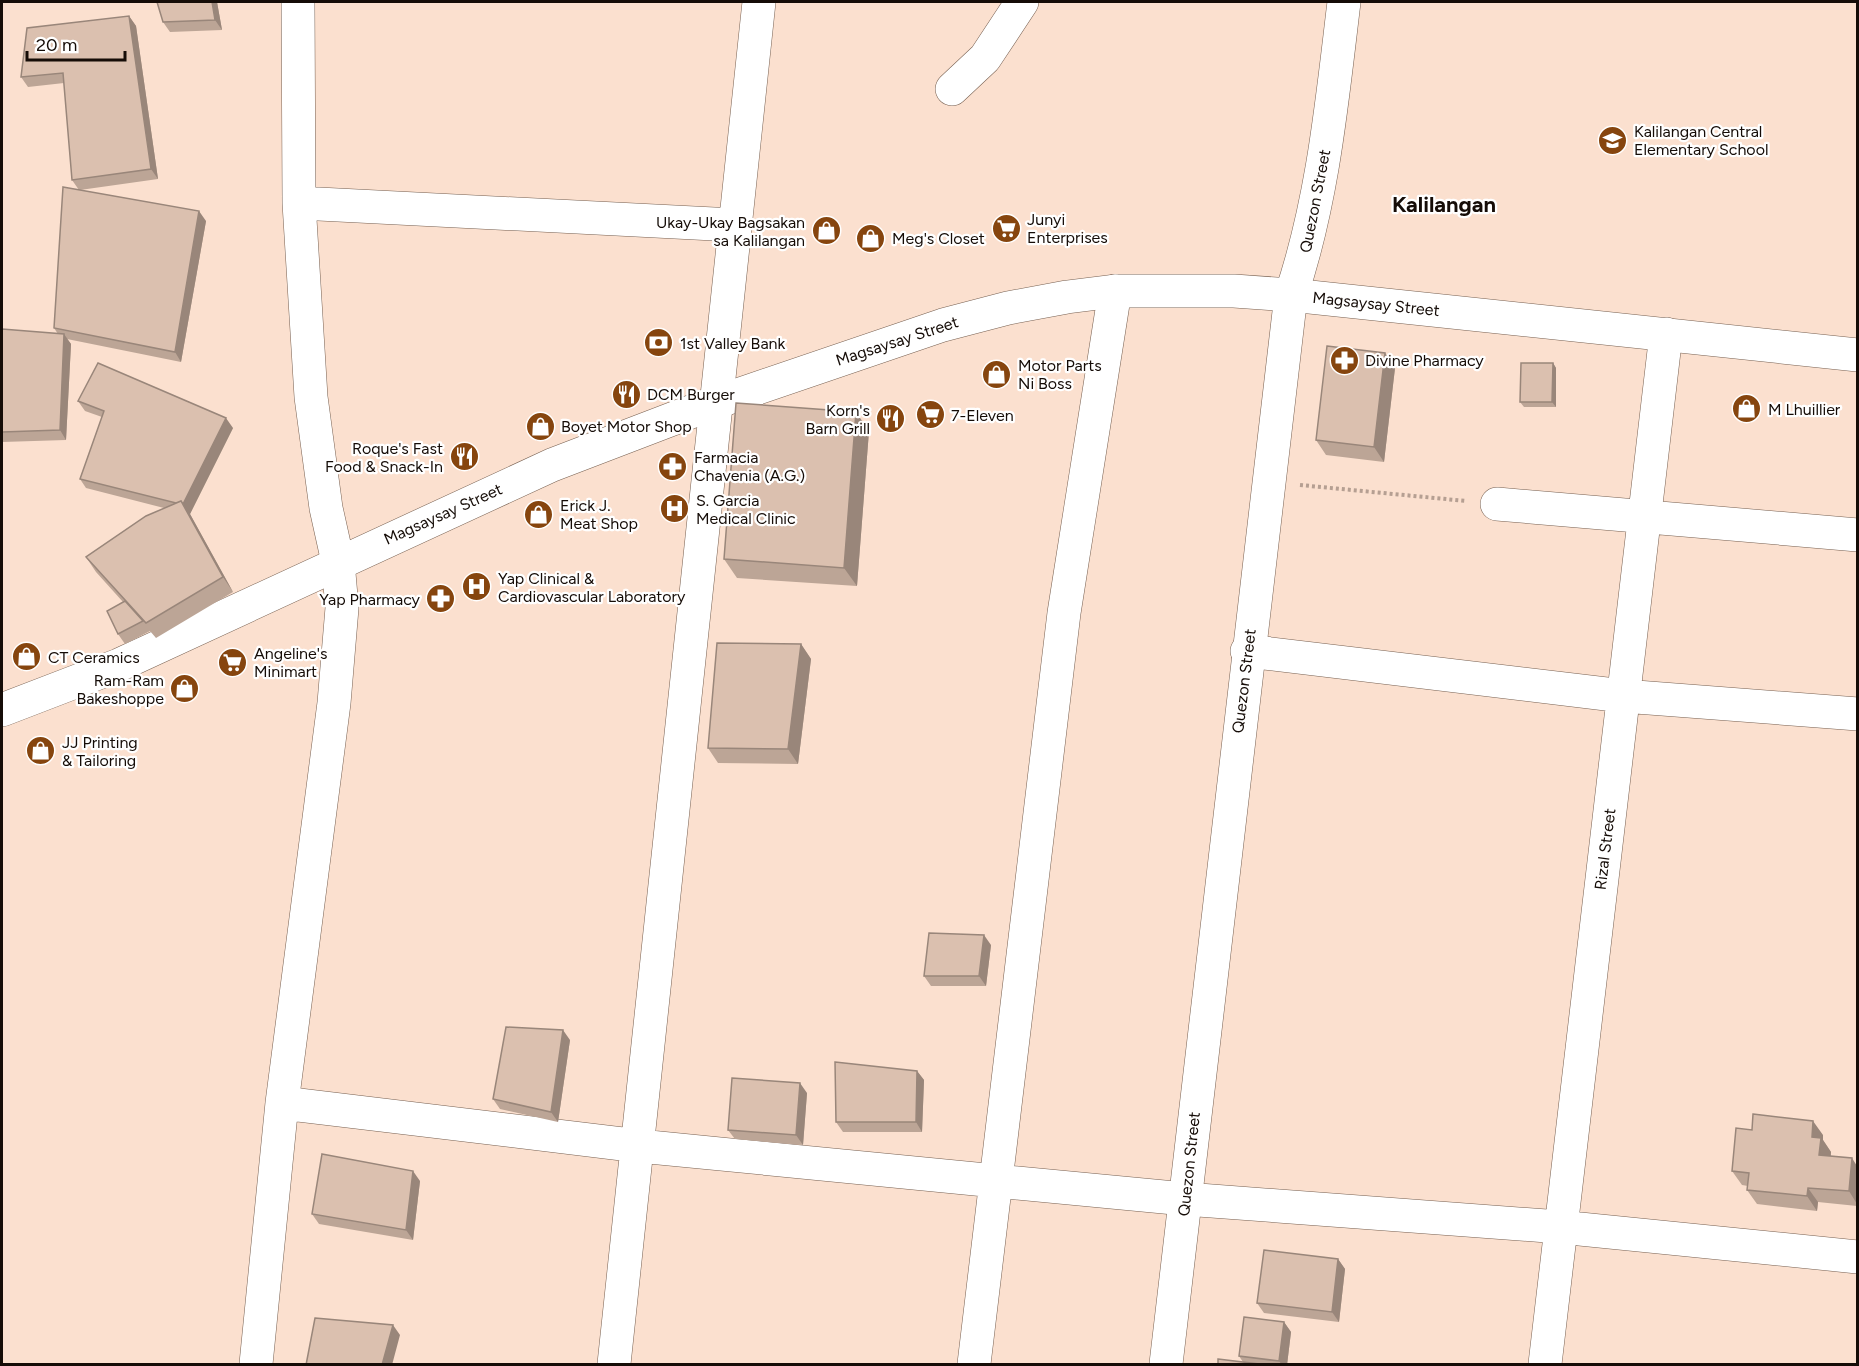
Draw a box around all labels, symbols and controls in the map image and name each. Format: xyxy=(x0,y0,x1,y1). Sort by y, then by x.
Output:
scale bar xyxy=(27,24,124,62)
text: 20 m xyxy=(36,34,77,56)
place label: Kalilangan Central Elementary School xyxy=(1634,122,1768,159)
school or university icon: Kalilangan Central Elementary School xyxy=(1597,124,1629,156)
street label: Quezon Street xyxy=(1296,148,1334,254)
district label: Kalilangan xyxy=(1392,191,1496,218)
place label: Junyi Enterprises xyxy=(1027,210,1108,247)
supermarket icon: Junyi Enterprises xyxy=(990,212,1022,244)
place label: Ukay-Ukay Bagsakan sa Kalilangan xyxy=(656,213,805,250)
shop icon: Ukay-Ukay Bagsakan sa Kalilangan xyxy=(810,215,842,247)
shop icon: Meg's Closet xyxy=(855,222,887,254)
place label: Meg's Closet xyxy=(892,229,985,248)
street label: Magsaysay Street xyxy=(1312,288,1440,320)
street label: Magsaysay Street xyxy=(833,312,961,370)
bank icon: 1st Valley Bank xyxy=(643,327,675,359)
place label: 1st Valley Bank xyxy=(680,334,785,353)
pharmacy icon: Divine Pharmacy xyxy=(1328,344,1360,376)
place label: Divine Pharmacy xyxy=(1365,351,1484,370)
place label: Motor Parts Ni Boss xyxy=(1018,356,1102,393)
shop icon: Motor Parts Ni Boss xyxy=(981,358,1013,390)
restaurant icon: DCM Burger xyxy=(610,378,642,410)
place label: DCM Burger xyxy=(647,385,735,404)
shop icon: M Lhuillier xyxy=(1731,393,1763,425)
supermarket icon: 7-Eleven xyxy=(914,399,946,431)
place label: M Lhuillier xyxy=(1768,400,1841,419)
place label: Korn's Barn Grill xyxy=(805,401,870,438)
restaurant icon: Korn's Barn Grill xyxy=(875,403,907,435)
place label: 7-Eleven xyxy=(951,406,1014,425)
shop icon: Boyet Motor Shop xyxy=(524,410,556,442)
place label: Boyet Motor Shop xyxy=(561,417,692,436)
place label: Roque's Fast Food & Snack-In xyxy=(325,439,443,476)
restaurant icon: Roque's Fast Food & Snack-In xyxy=(448,441,480,473)
place label: Farmacia Chavenia (A.G.) xyxy=(694,448,805,485)
pharmacy icon: Farmacia Chavenia (A.G.) xyxy=(657,450,689,482)
street label: Magsaysay Street xyxy=(381,479,505,549)
place label: S. Garcia Medical Clinic xyxy=(696,491,796,528)
hospital icon: S. Garcia Medical Clinic xyxy=(659,493,691,525)
place label: Erick J. Meat Shop xyxy=(560,496,638,533)
shop icon: Erick J. Meat Shop xyxy=(523,498,555,530)
place label: Yap Clinical & Cardiovascular Laboratory xyxy=(498,569,686,606)
hospital icon: Yap Clinical & Cardiovascular Laboratory xyxy=(461,571,493,603)
pharmacy icon: Yap Pharmacy xyxy=(425,583,457,615)
place label: Yap Pharmacy xyxy=(319,590,421,609)
street label: Quezon Street xyxy=(1228,628,1260,734)
shop icon: CT Ceramics xyxy=(11,641,43,673)
place label: Angeline's Minimart xyxy=(254,644,327,681)
supermarket icon: Angeline's Minimart xyxy=(217,646,249,678)
place label: CT Ceramics xyxy=(48,648,140,667)
place label: Ram-Ram Bakeshoppe xyxy=(76,671,164,708)
shop icon: Ram-Ram Bakeshoppe xyxy=(169,673,201,705)
place label: JJ Printing & Tailoring xyxy=(62,733,138,770)
shop icon: JJ Printing & Tailoring xyxy=(25,735,57,767)
street label: Rizal Street xyxy=(1591,807,1619,891)
street label: Quezon Street xyxy=(1174,1111,1204,1217)

